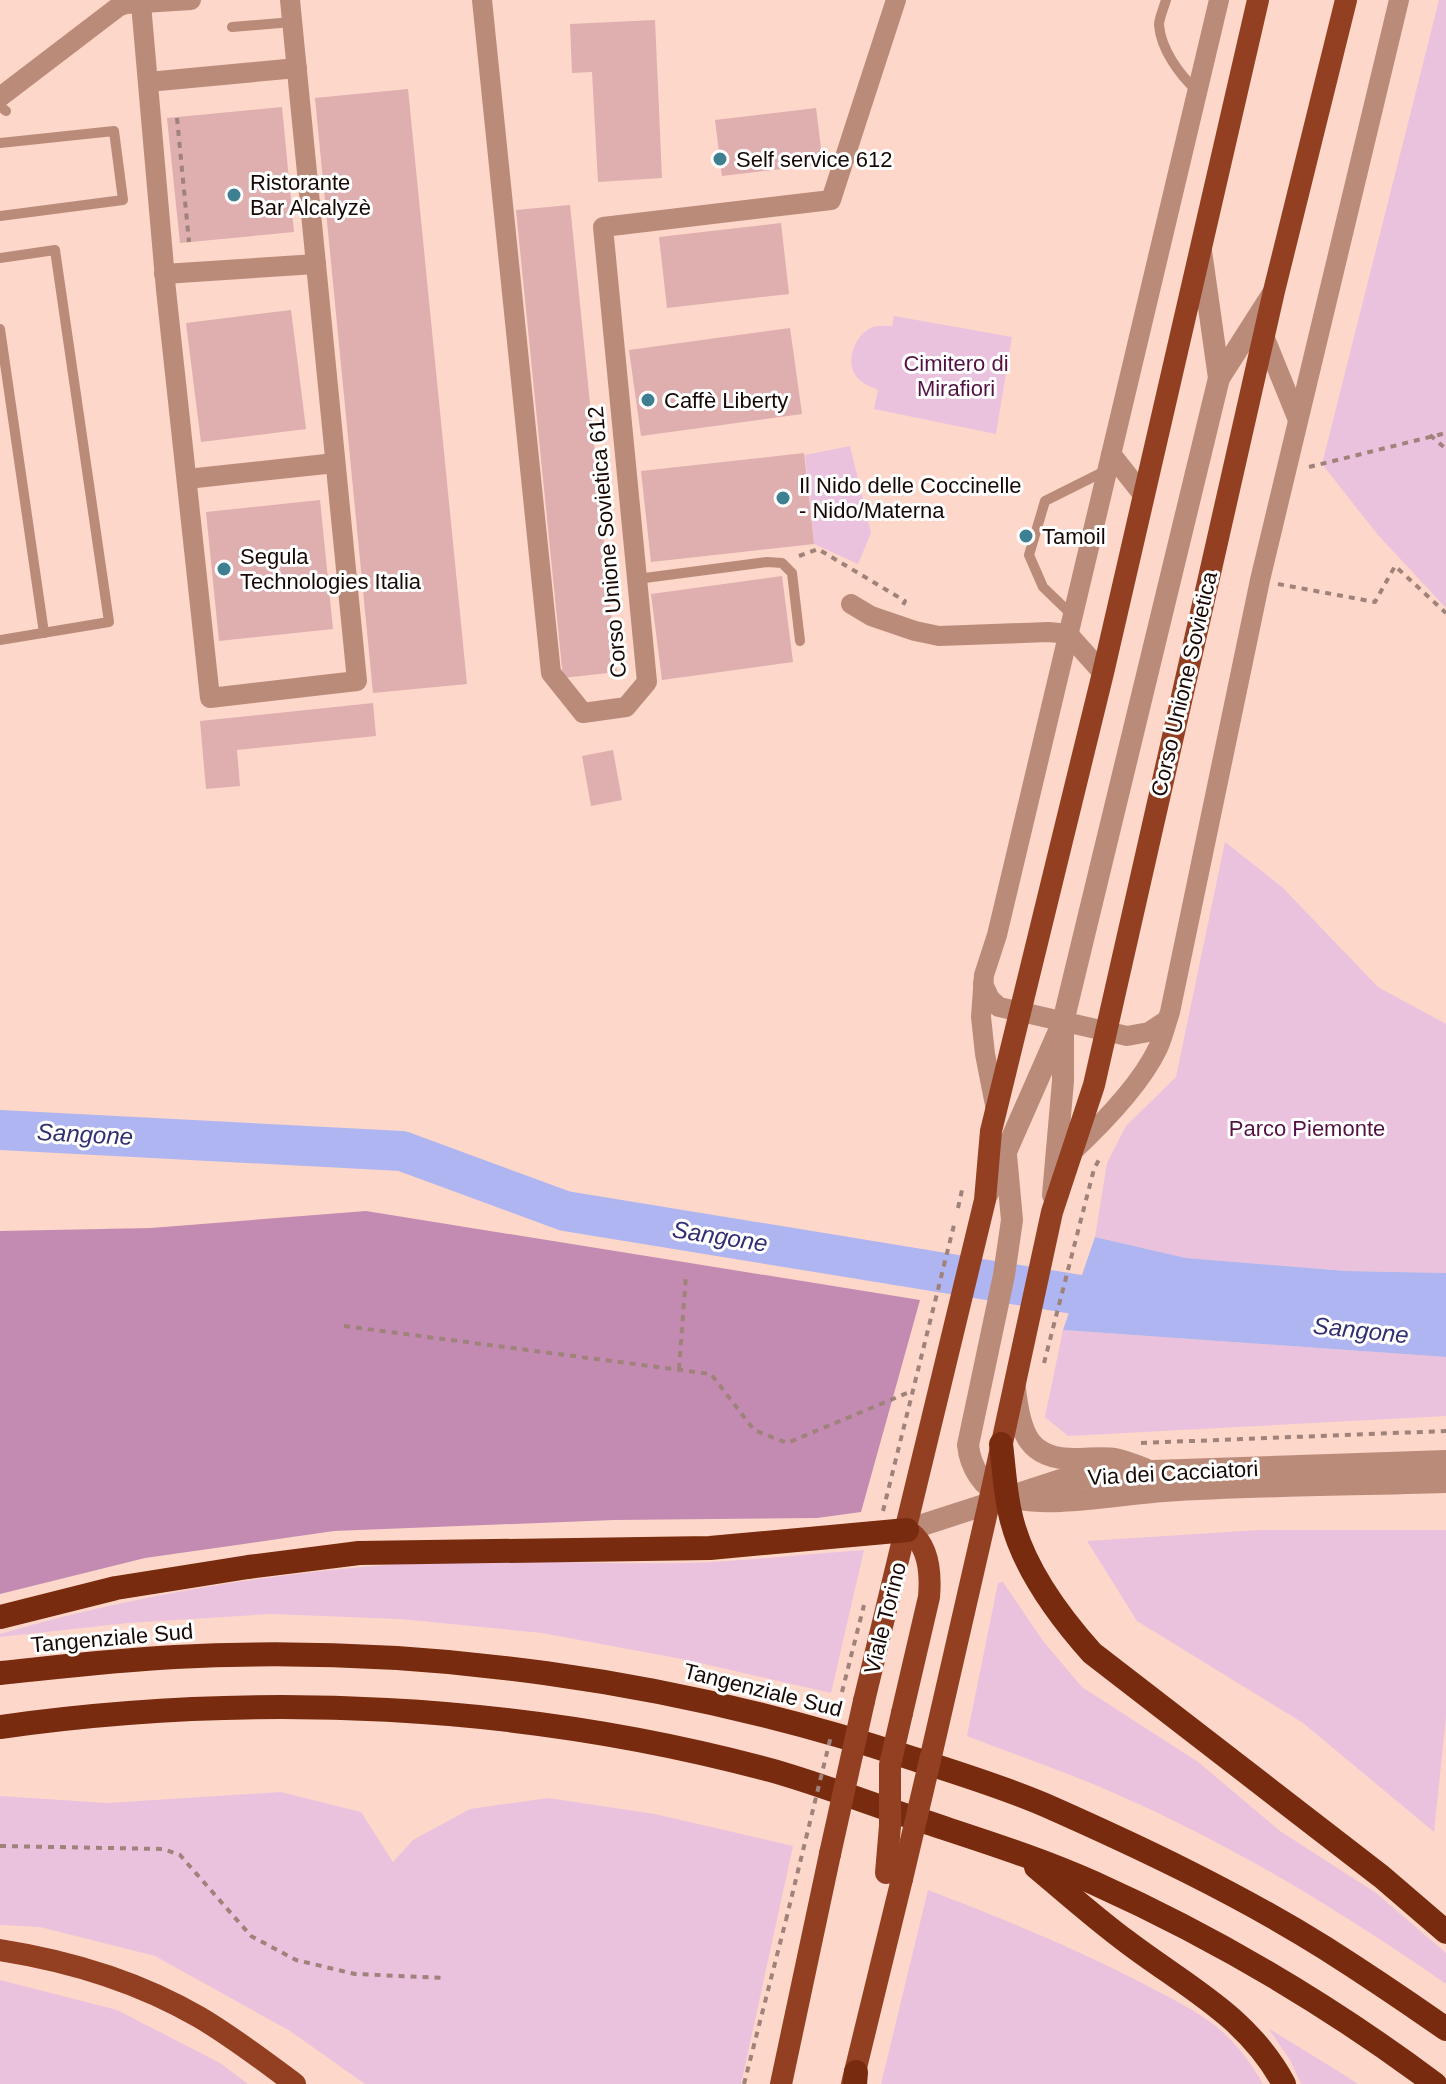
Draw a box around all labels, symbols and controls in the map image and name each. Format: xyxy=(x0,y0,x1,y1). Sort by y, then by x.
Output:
place label: Self service 612 xyxy=(736,147,893,172)
marker: Self service 612 xyxy=(711,150,729,168)
place label: Ristorante Bar Alcalyzè xyxy=(250,170,371,220)
marker: Ristorante Bar Alcalyzè xyxy=(225,186,243,204)
park label: Cimitero di Mirafiori xyxy=(903,351,1009,401)
place label: Caffè Liberty xyxy=(664,388,788,413)
marker: Caffè Liberty xyxy=(639,391,657,409)
street label: Corso Unione Sovietica 612 xyxy=(583,405,631,679)
place label: Il Nido delle Coccinelle - Nido/Materna xyxy=(799,473,1022,523)
marker: Il Nido delle Coccinelle - Nido/Materna xyxy=(774,489,792,507)
place label: Tamoil xyxy=(1042,524,1106,549)
marker: Tamoil xyxy=(1017,527,1035,545)
place label: Segula Technologies Italia xyxy=(240,544,422,594)
marker: Segula Technologies Italia xyxy=(215,560,233,578)
street label: Corso Unione Sovietica xyxy=(1146,568,1222,799)
park label: Parco Piemonte xyxy=(1229,1116,1385,1141)
water label: Sangone xyxy=(36,1118,134,1150)
water label: Sangone xyxy=(670,1215,770,1257)
water label: Sangone xyxy=(1312,1312,1410,1348)
street label: Via dei Cacciatori xyxy=(1087,1456,1259,1490)
street label: Viale Torino xyxy=(859,1560,911,1676)
street label: Tangenziale Sud xyxy=(30,1618,194,1658)
street label: Tangenziale Sud xyxy=(681,1658,845,1722)

